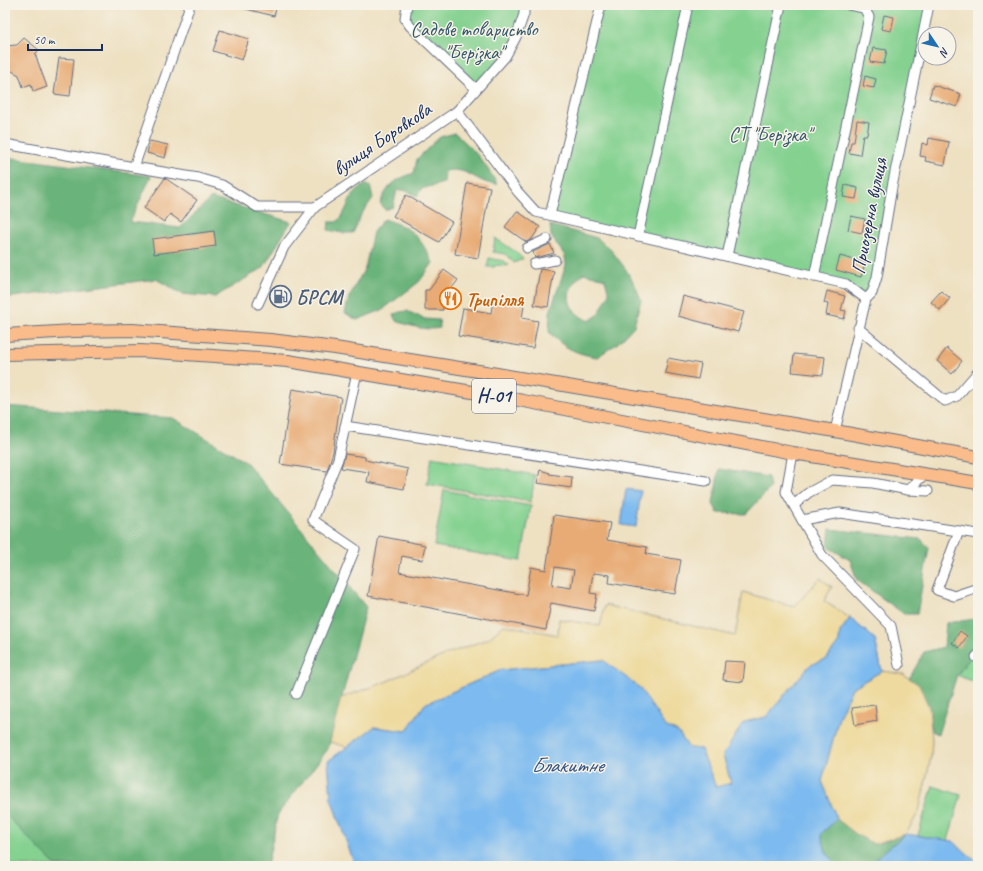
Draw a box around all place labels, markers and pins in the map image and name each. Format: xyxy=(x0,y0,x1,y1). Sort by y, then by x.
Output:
fuel station icon: БРСМ xyxy=(267,284,293,310)
place label: БРСМ xyxy=(296,285,345,310)
restaurant icon: Трипілля xyxy=(438,286,464,312)
place label: Трипілля xyxy=(466,287,525,312)

